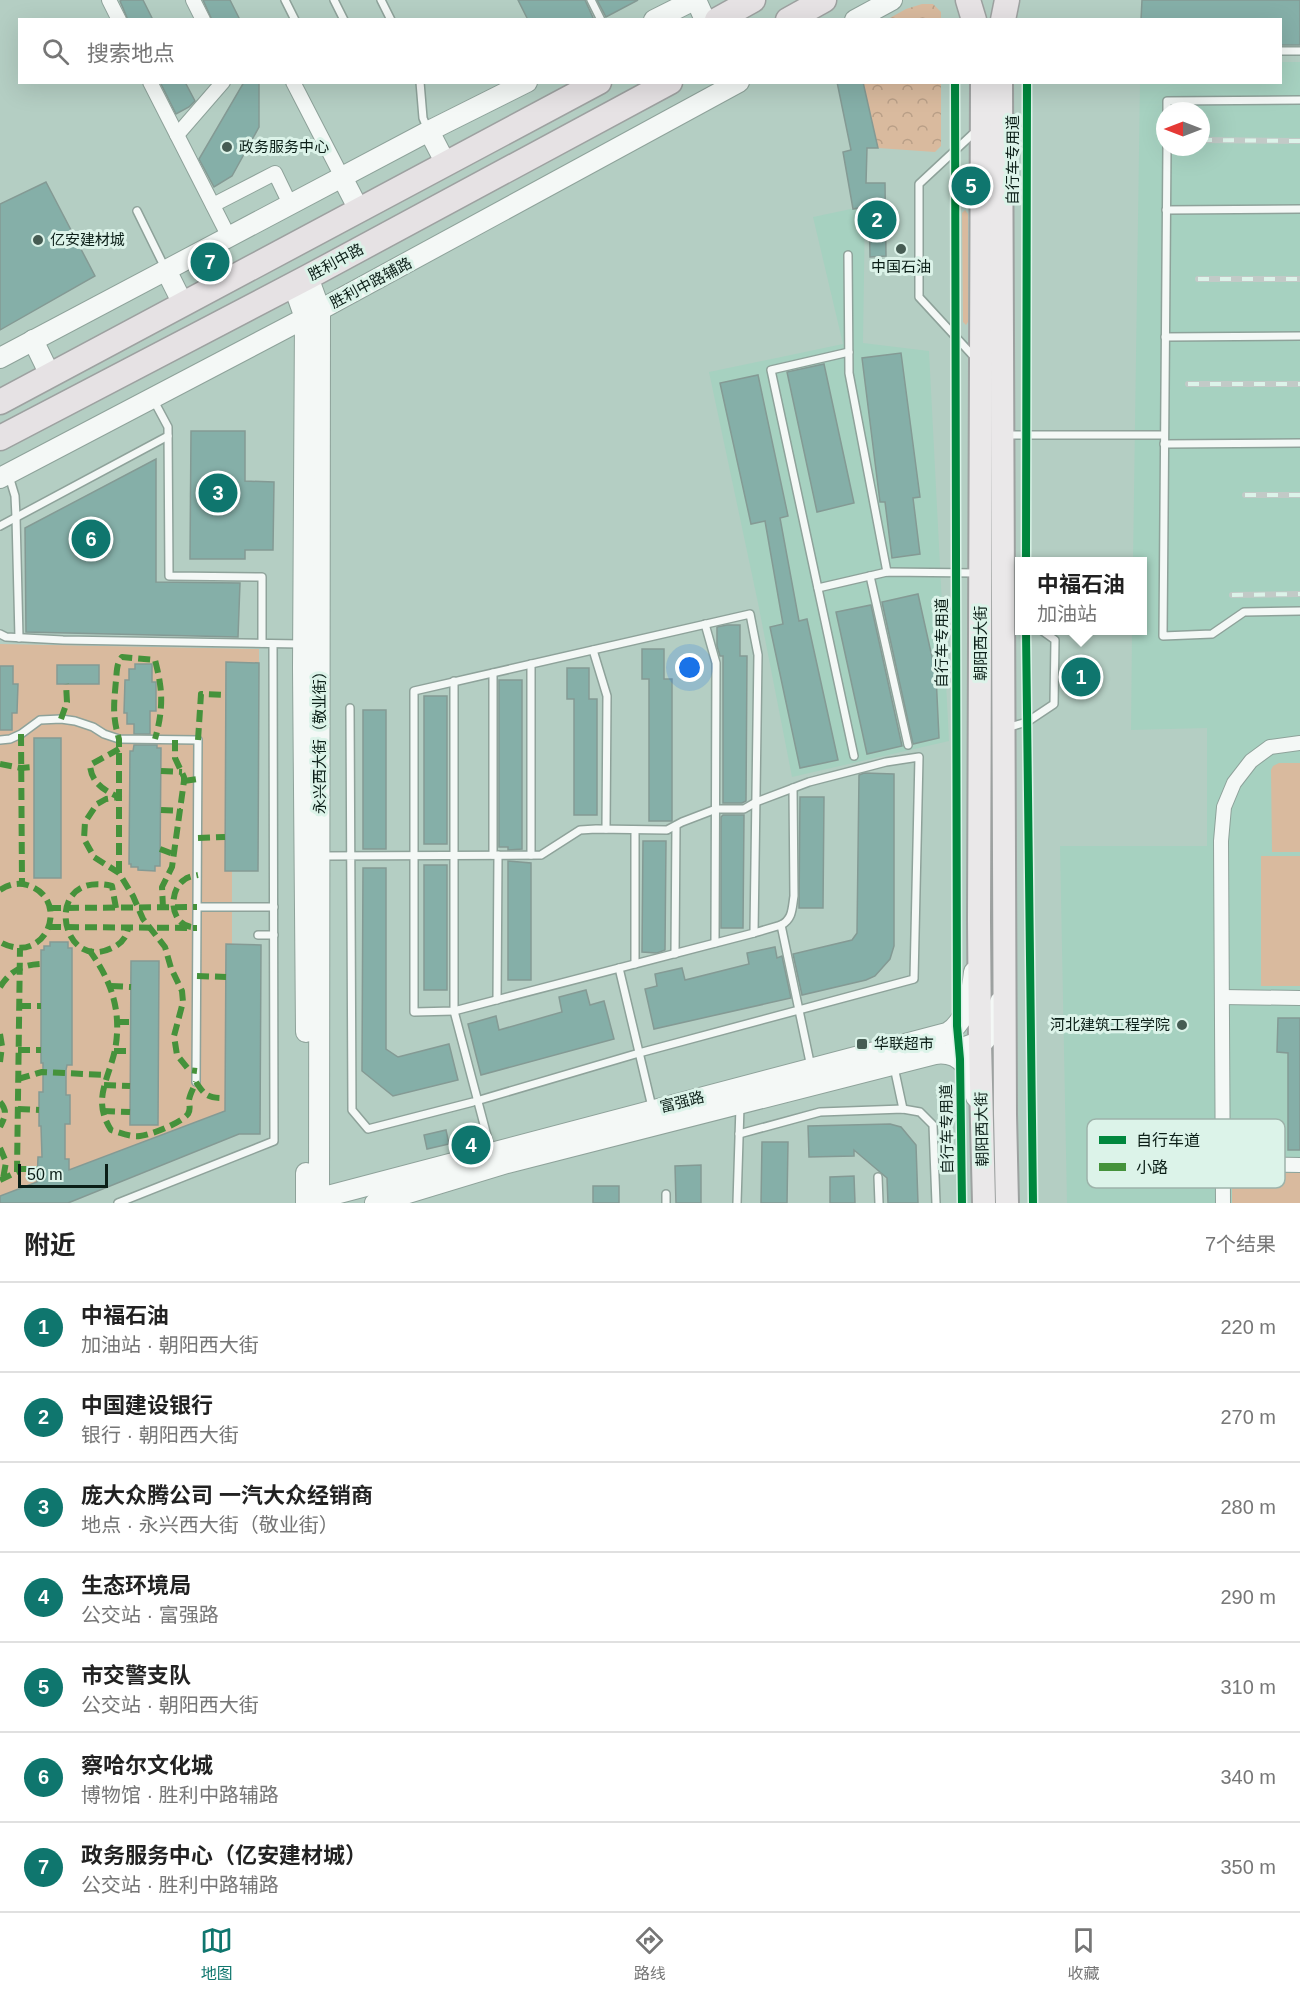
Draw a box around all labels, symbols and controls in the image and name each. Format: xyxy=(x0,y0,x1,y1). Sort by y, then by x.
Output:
search box xyxy=(18,18,1282,84)
icon: search xyxy=(39,35,72,68)
text: 搜索地点 xyxy=(87,41,175,66)
north arrow xyxy=(1156,102,1210,156)
street label: 自行车专用道 xyxy=(1004,115,1021,205)
place label: 政务服务中心 xyxy=(239,138,329,155)
marker: 政务服务中心 xyxy=(220,140,234,154)
pin: 5 xyxy=(952,164,990,208)
pin: 2 xyxy=(858,198,896,242)
place label: 亿安建材城 xyxy=(50,231,125,248)
marker: 亿安建材城 xyxy=(31,233,45,247)
pin: 7 xyxy=(190,240,230,284)
street label: 胜利中路 xyxy=(305,240,366,283)
marker: 中国石油 xyxy=(894,242,908,256)
street label: 胜利中路辅路 xyxy=(327,254,414,311)
place label: 中国石油 xyxy=(871,258,931,275)
pin: 3 xyxy=(198,470,238,516)
pin: 6 xyxy=(72,516,110,562)
popup xyxy=(1015,557,1147,635)
text: 中福石油 xyxy=(1037,572,1125,597)
street label: 自行车专用道 xyxy=(933,598,950,688)
text: 加油站 xyxy=(1037,603,1097,625)
street label: 朝阳西大街 xyxy=(972,605,989,681)
your location xyxy=(675,653,704,682)
pin: 1 xyxy=(1062,654,1100,700)
street label: 永兴西大街（敬业街） xyxy=(311,664,328,814)
place label: 河北建筑工程学院 xyxy=(1050,1016,1170,1033)
marker: 河北建筑工程学院 xyxy=(1175,1018,1189,1032)
place label: 华联超市 xyxy=(874,1035,934,1052)
marker: 华联超市 xyxy=(855,1037,869,1051)
street label: 自行车专用道 xyxy=(937,1084,956,1174)
street label: 富强路 xyxy=(658,1088,706,1115)
street label: 朝阳西大街 xyxy=(972,1091,991,1167)
legend xyxy=(1087,1119,1285,1188)
pin: 4 xyxy=(452,1122,490,1168)
text: 自行车道 xyxy=(1136,1132,1200,1149)
text: 小路 xyxy=(1136,1159,1168,1176)
scale bar xyxy=(18,1161,108,1188)
text: 50 m xyxy=(27,1166,63,1183)
text: 附近 xyxy=(24,1230,76,1260)
text: 7个结果 xyxy=(1205,1233,1276,1255)
text: 中福石油 xyxy=(81,1303,169,1328)
text: 1 xyxy=(38,1316,49,1338)
text: 220 m xyxy=(1220,1316,1276,1338)
text: 加油站 · 朝阳西大街 xyxy=(81,1334,259,1356)
text: 中国建设银行 xyxy=(81,1393,213,1418)
text: 2 xyxy=(38,1406,49,1428)
text: 270 m xyxy=(1220,1406,1276,1428)
text: 银行 · 朝阳西大街 xyxy=(81,1424,239,1446)
text: 庞大众腾公司 一汽大众经销商 xyxy=(81,1483,373,1508)
text: 3 xyxy=(38,1496,49,1518)
text: 280 m xyxy=(1220,1496,1276,1518)
text: 地点 · 永兴西大街（敬业街） xyxy=(81,1514,339,1536)
text: 生态环境局 xyxy=(81,1573,191,1598)
text: 4 xyxy=(38,1586,49,1608)
text: 290 m xyxy=(1220,1586,1276,1608)
text: 公交站 · 富强路 xyxy=(81,1604,219,1626)
text: 市交警支队 xyxy=(81,1663,191,1688)
text: 5 xyxy=(38,1676,49,1698)
text: 310 m xyxy=(1220,1676,1276,1698)
text: 公交站 · 朝阳西大街 xyxy=(81,1694,259,1716)
text: 察哈尔文化城 xyxy=(81,1753,213,1778)
text: 6 xyxy=(38,1766,49,1788)
text: 340 m xyxy=(1220,1766,1276,1788)
text: 博物馆 · 胜利中路辅路 xyxy=(81,1784,279,1806)
text: 政务服务中心（亿安建材城） xyxy=(81,1843,367,1868)
text: 7 xyxy=(38,1856,49,1878)
text: 350 m xyxy=(1220,1856,1276,1878)
text: 公交站 · 胜利中路辅路 xyxy=(81,1874,279,1896)
tab: 地图 xyxy=(200,1924,233,1984)
tab: 路线 xyxy=(633,1924,666,1984)
tab: 收藏 xyxy=(1067,1924,1100,1984)

